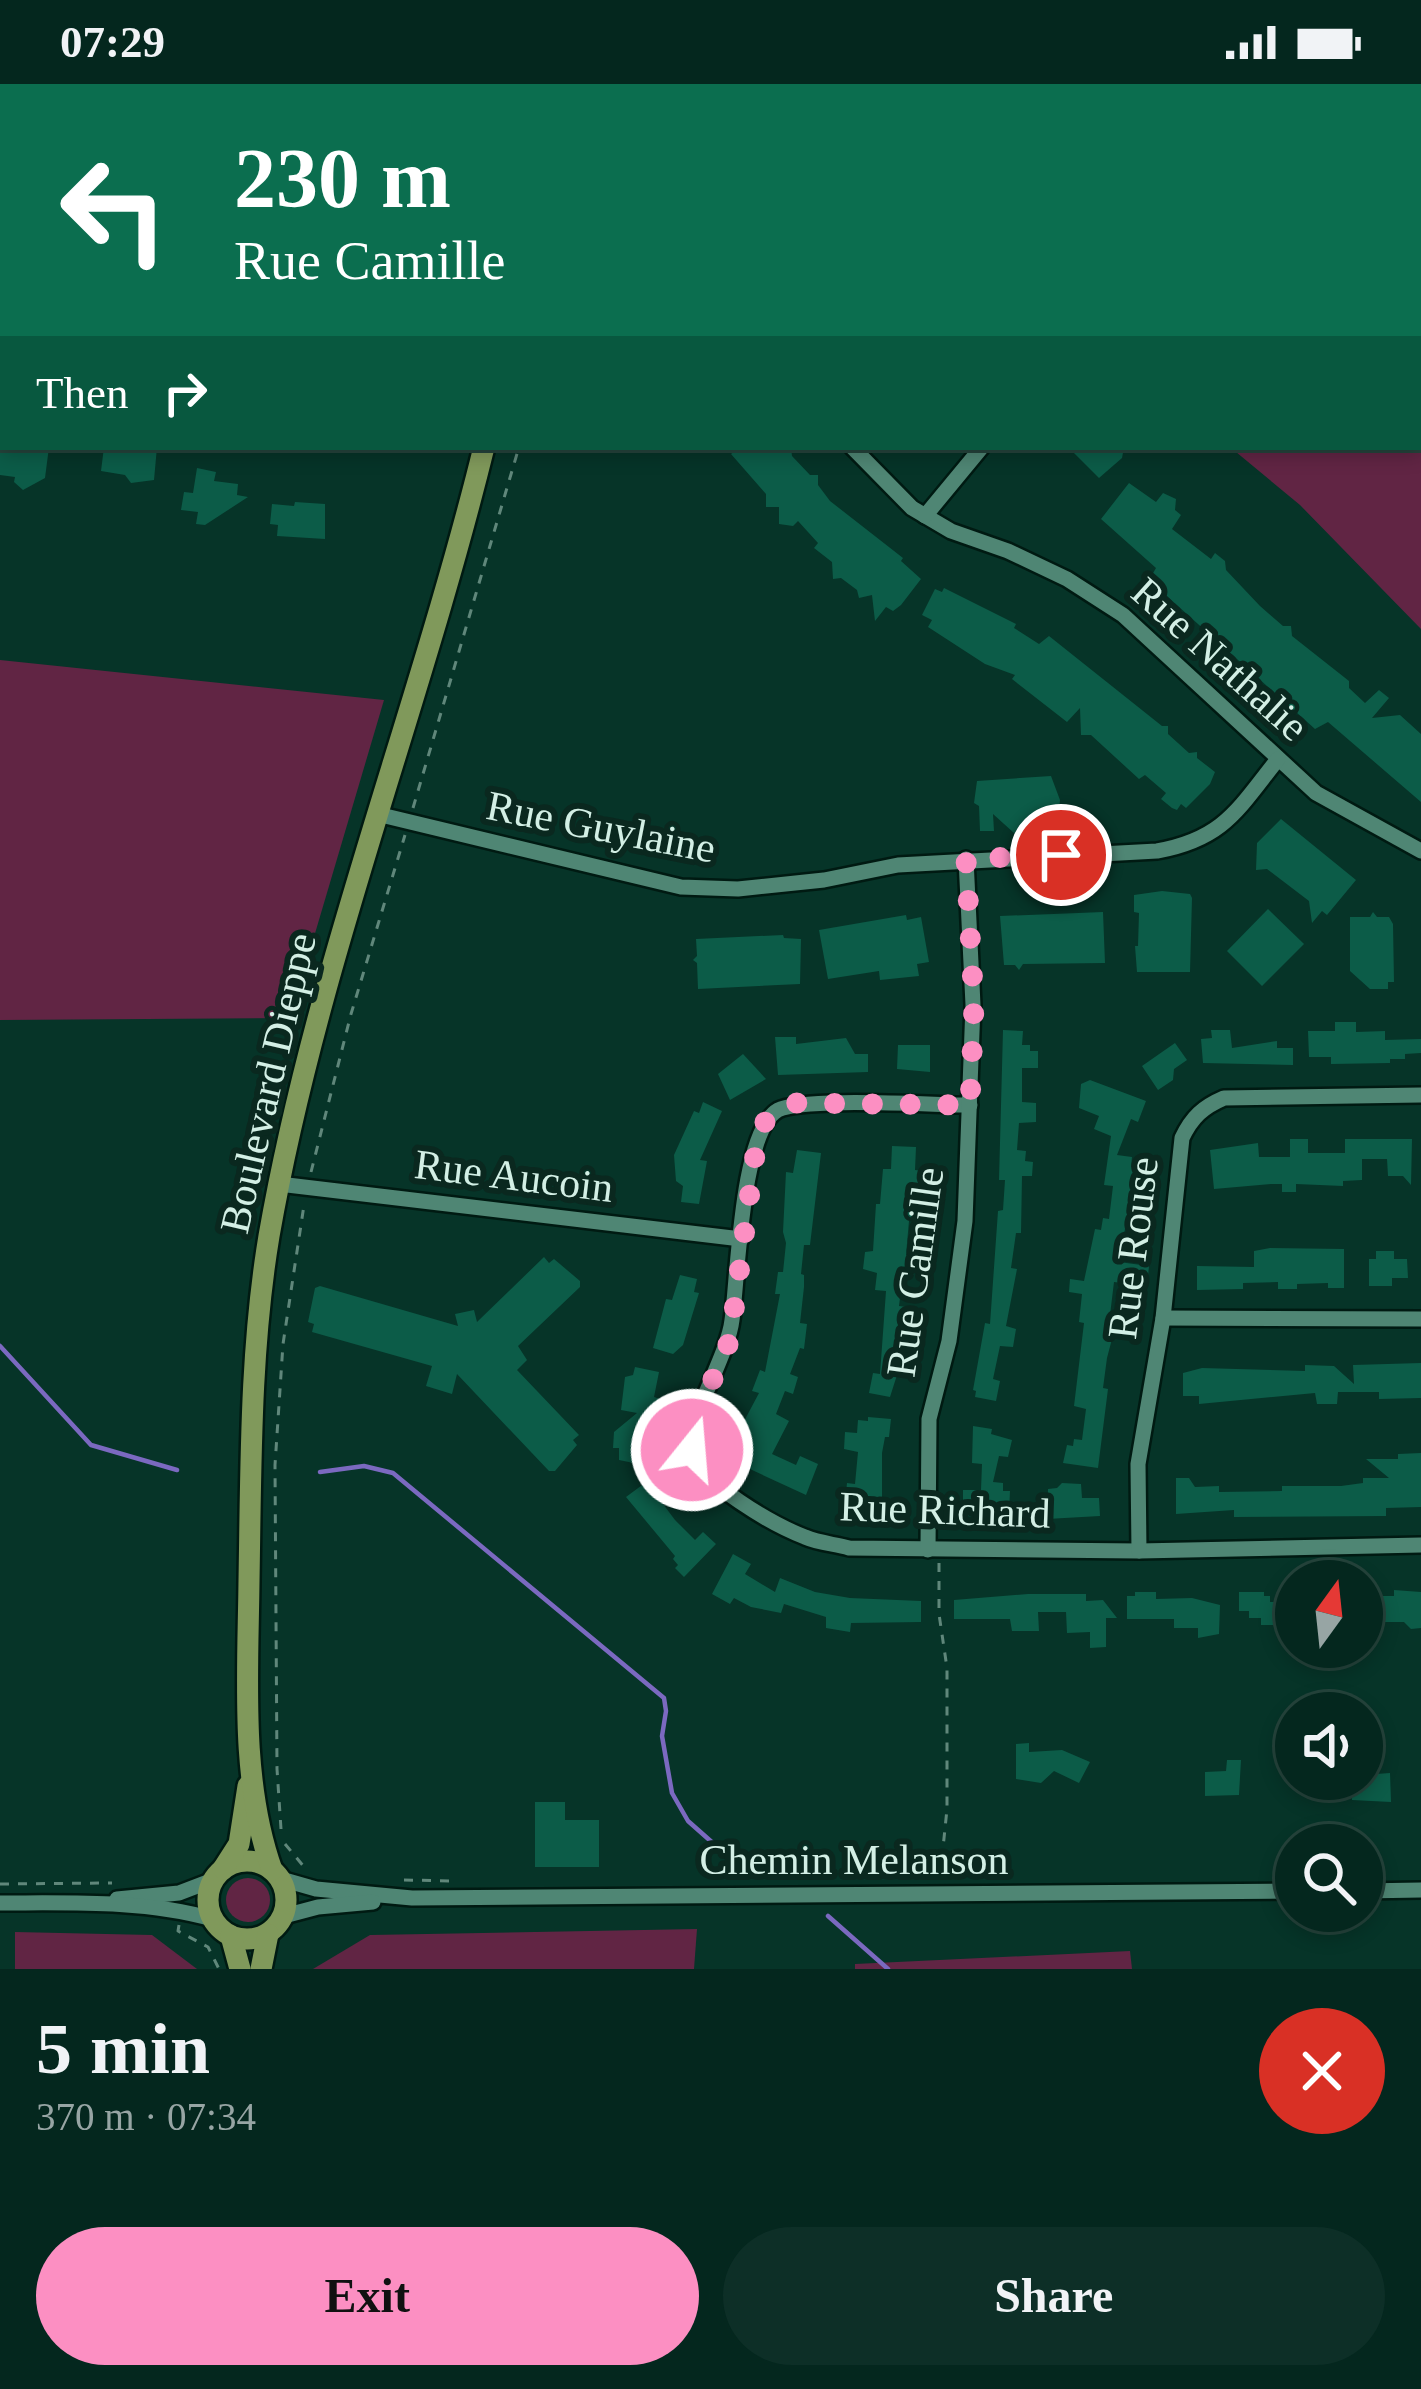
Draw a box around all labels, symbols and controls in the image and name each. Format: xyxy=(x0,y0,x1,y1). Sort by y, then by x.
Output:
text: 07:29 xyxy=(60,17,165,67)
icon: left xyxy=(36,132,192,288)
text: 230 m xyxy=(234,132,451,225)
text: Rue Camille xyxy=(234,231,505,291)
icon: right xyxy=(152,360,218,426)
text: Then xyxy=(36,368,128,418)
street label: Rue Nathalie xyxy=(1123,568,1317,750)
street label: Rue Guylaine xyxy=(483,782,719,872)
pin xyxy=(1010,804,1112,906)
icon: arrive xyxy=(1028,822,1094,888)
street label: Boulevard Dieppe xyxy=(211,928,325,1238)
street label: Rue Aucoin xyxy=(412,1141,616,1211)
street label: Rue Rouse xyxy=(1099,1154,1167,1342)
street label: Rue Camille xyxy=(878,1164,952,1380)
position arrow xyxy=(629,1387,755,1513)
street label: Rue Richard xyxy=(839,1483,1051,1537)
north arrow xyxy=(1275,1560,1383,1668)
map controls xyxy=(1275,1560,1383,1932)
button: sound xyxy=(1275,1692,1383,1800)
button: search xyxy=(1275,1824,1383,1932)
street label: Chemin Melanson xyxy=(699,1837,1009,1883)
button: close xyxy=(1259,2008,1385,2134)
text: 5 min xyxy=(36,2009,210,2089)
text: 370 m · 07:34 xyxy=(36,2095,256,2138)
button: Exit xyxy=(36,2227,699,2365)
button: Share xyxy=(723,2227,1385,2365)

